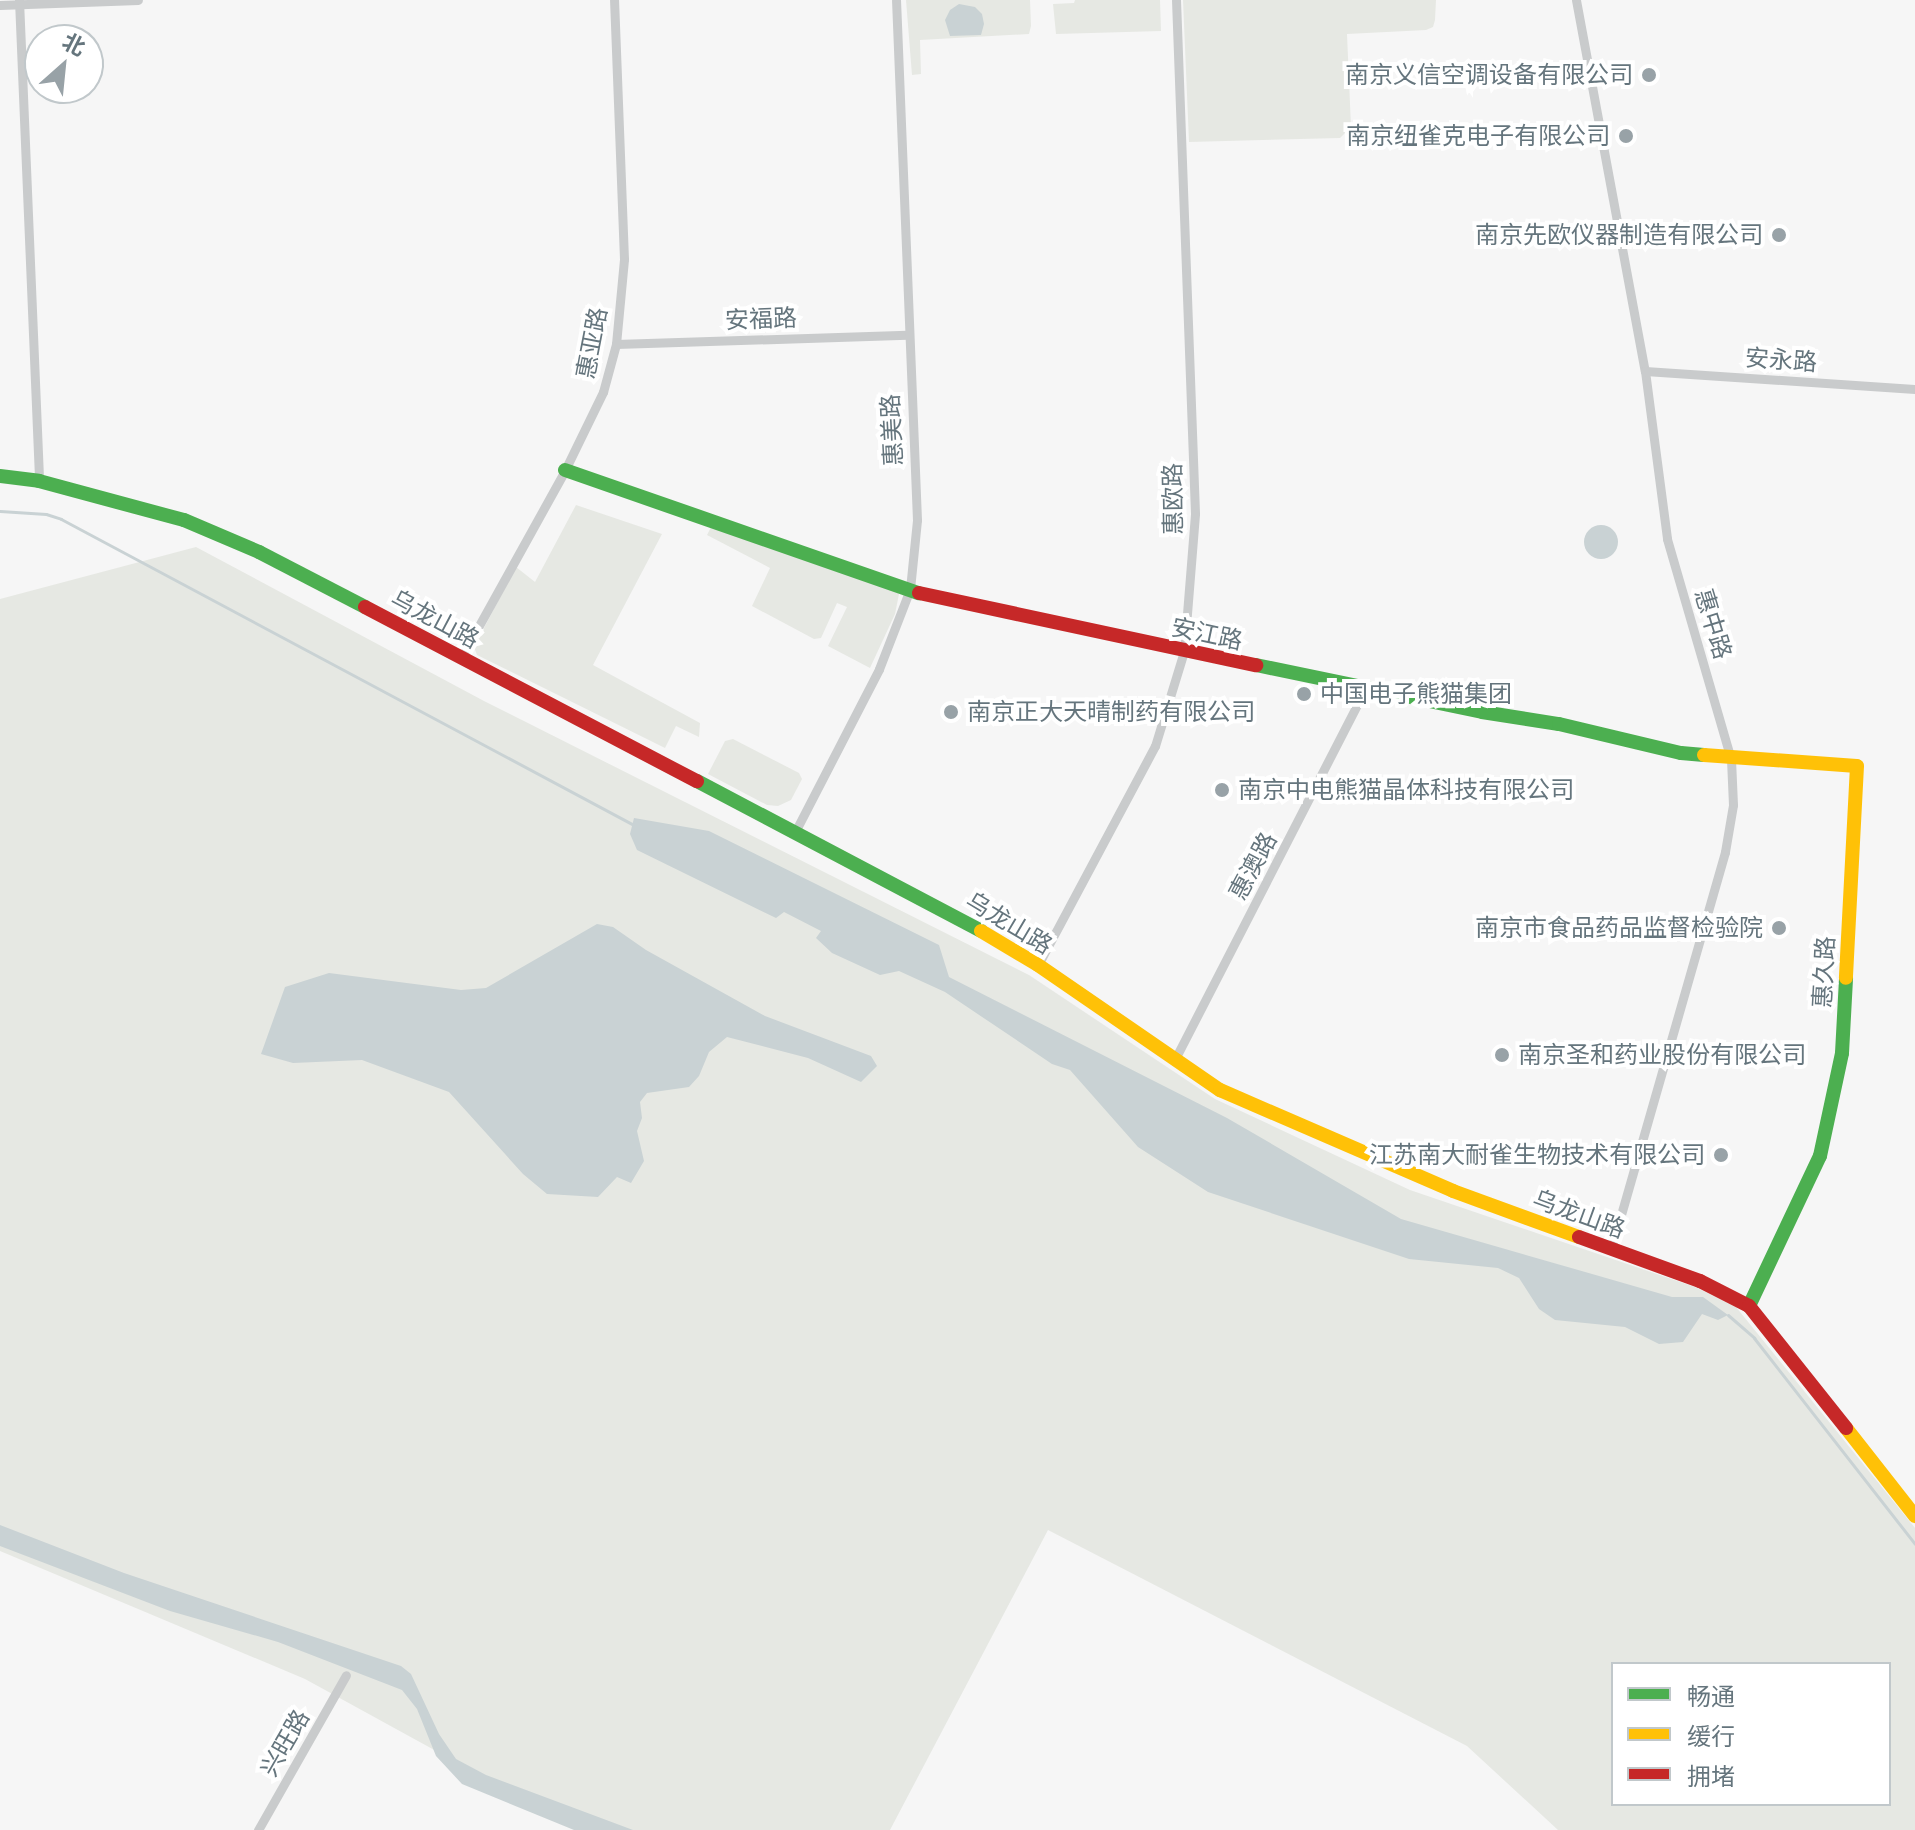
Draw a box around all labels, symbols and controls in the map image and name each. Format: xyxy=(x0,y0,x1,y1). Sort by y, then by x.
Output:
north arrow xyxy=(24,24,104,104)
text: 北 xyxy=(58,27,90,62)
place label: 南京义信空调设备有限公司 xyxy=(1345,61,1633,89)
marker: 南京义信空调设备有限公司 xyxy=(1640,66,1658,84)
place label: 南京纽雀克电子有限公司 xyxy=(1346,122,1610,150)
marker: 南京纽雀克电子有限公司 xyxy=(1617,127,1635,145)
place label: 南京先欧仪器制造有限公司 xyxy=(1475,221,1763,249)
marker: 南京先欧仪器制造有限公司 xyxy=(1770,226,1788,244)
street label: 安福路 xyxy=(725,303,797,335)
street label: 惠亚路 xyxy=(571,305,613,381)
street label: 安永路 xyxy=(1744,343,1818,377)
street label: 惠美路 xyxy=(876,393,908,467)
street label: 惠欧路 xyxy=(1158,463,1188,535)
street label: 乌龙山路 xyxy=(386,584,484,654)
street label: 惠中路 xyxy=(1689,585,1737,663)
street label: 安江路 xyxy=(1169,612,1245,656)
place label: 中国电子熊猫集团 xyxy=(1320,680,1512,708)
marker: 中国电子熊猫集团 xyxy=(1295,685,1313,703)
place label: 南京正大天晴制药有限公司 xyxy=(967,698,1255,726)
marker: 南京正大天晴制药有限公司 xyxy=(942,703,960,721)
place label: 南京中电熊猫晶体科技有限公司 xyxy=(1238,776,1574,804)
marker: 南京中电熊猫晶体科技有限公司 xyxy=(1213,781,1231,799)
street label: 惠澳路 xyxy=(1223,827,1283,905)
street label: 乌龙山路 xyxy=(960,886,1058,960)
place label: 南京市食品药品监督检验院 xyxy=(1475,914,1763,942)
marker: 南京市食品药品监督检验院 xyxy=(1770,919,1788,937)
street label: 惠久路 xyxy=(1808,935,1840,1009)
place label: 南京圣和药业股份有限公司 xyxy=(1518,1041,1806,1069)
marker: 南京圣和药业股份有限公司 xyxy=(1493,1046,1511,1064)
place label: 江苏南大耐雀生物技术有限公司 xyxy=(1369,1141,1705,1169)
marker: 江苏南大耐雀生物技术有限公司 xyxy=(1712,1146,1730,1164)
street label: 乌龙山路 xyxy=(1529,1184,1629,1244)
legend xyxy=(1611,1662,1891,1806)
text: 畅通 xyxy=(1687,1681,1735,1711)
street label: 兴旺路 xyxy=(255,1705,315,1781)
text: 缓行 xyxy=(1687,1721,1735,1751)
text: 拥堵 xyxy=(1687,1761,1735,1791)

